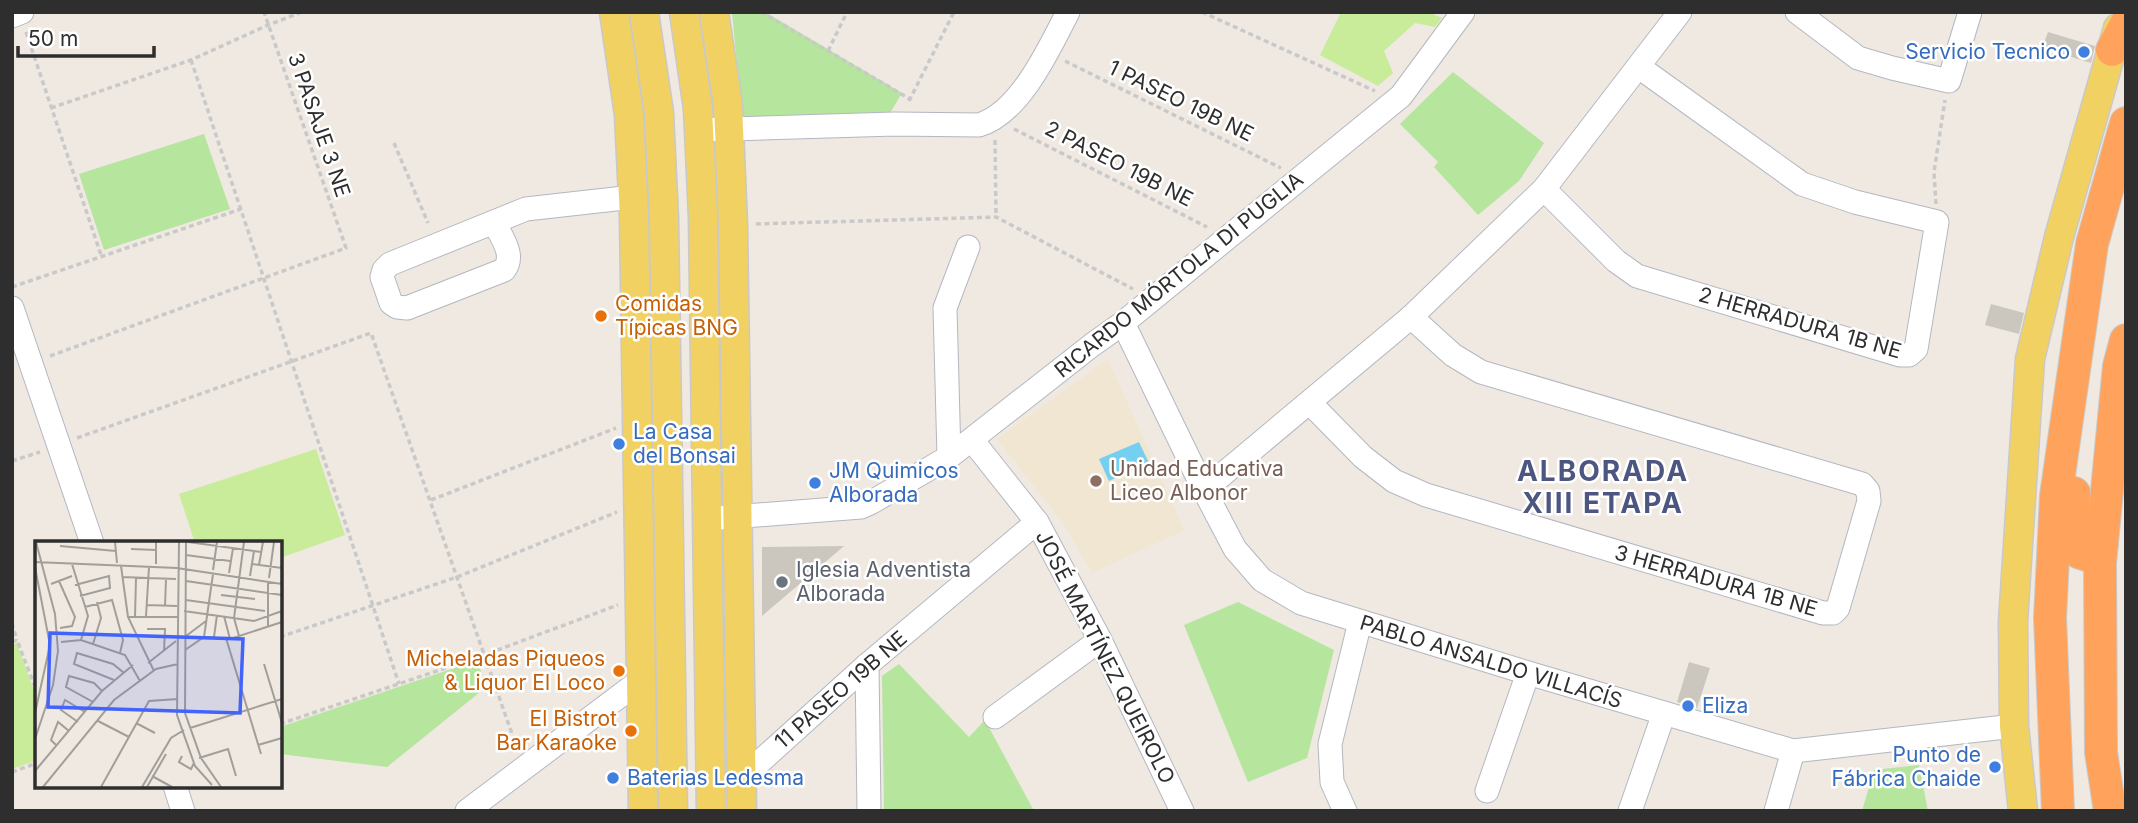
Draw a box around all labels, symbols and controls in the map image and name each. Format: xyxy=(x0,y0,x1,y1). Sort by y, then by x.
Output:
scale bar xyxy=(18,14,154,58)
text: 50 m xyxy=(28,26,78,51)
place label: Servicio Tecnico xyxy=(1905,39,2070,64)
marker: Servicio Tecnico xyxy=(2076,44,2092,60)
street label: 3 PASAJE 3 NE xyxy=(283,49,356,200)
street label: 1 PASEO 19B NE xyxy=(1105,55,1258,147)
street label: 2 PASEO 19B NE xyxy=(1041,115,1197,212)
street label: RICARDO MÓRTOLA DI PUGLIA xyxy=(1049,166,1308,383)
street label: 2 HERRADURA 1B NE xyxy=(1696,282,1904,363)
place label: Comidas Típicas BNG xyxy=(615,291,738,340)
marker: Comidas Típicas BNG xyxy=(593,308,609,324)
place label: La Casa del Bonsai xyxy=(633,419,736,468)
marker: La Casa del Bonsai xyxy=(611,436,627,452)
district label: ALBORADA XIII ETAPA xyxy=(1517,454,1689,520)
place label: Unidad Educativa Liceo Albonor xyxy=(1110,456,1284,505)
place label: JM Quimicos Alborada xyxy=(829,458,959,507)
marker: Unidad Educativa Liceo Albonor xyxy=(1088,473,1104,489)
marker: JM Quimicos Alborada xyxy=(807,475,823,491)
street label: JOSÉ MARTÍNEZ QUEIROLO xyxy=(1031,526,1181,787)
street label: 3 HERRADURA 1B NE xyxy=(1612,540,1820,621)
inset map xyxy=(35,541,282,788)
place label: Iglesia Adventista Alborada xyxy=(796,557,971,606)
marker: Iglesia Adventista Alborada xyxy=(774,574,790,590)
street label: PABLO ANSALDO VILLACÍS xyxy=(1357,609,1625,713)
street label: 11 PASEO 19B NE xyxy=(769,625,912,754)
place label: Micheladas Piqueos & Liquor El Loco xyxy=(406,646,605,695)
marker: Micheladas Piqueos & Liquor El Loco xyxy=(611,663,627,679)
place label: Eliza xyxy=(1702,693,1748,718)
marker: Eliza xyxy=(1680,698,1696,714)
place label: El Bistrot Bar Karaoke xyxy=(496,706,617,755)
marker: El Bistrot Bar Karaoke xyxy=(623,723,639,739)
place label: Punto de Fábrica Chaide xyxy=(1832,742,1981,791)
marker: Punto de Fábrica Chaide xyxy=(1987,759,2003,775)
place label: Baterias Ledesma xyxy=(627,765,804,790)
marker: Baterias Ledesma xyxy=(605,770,621,786)

